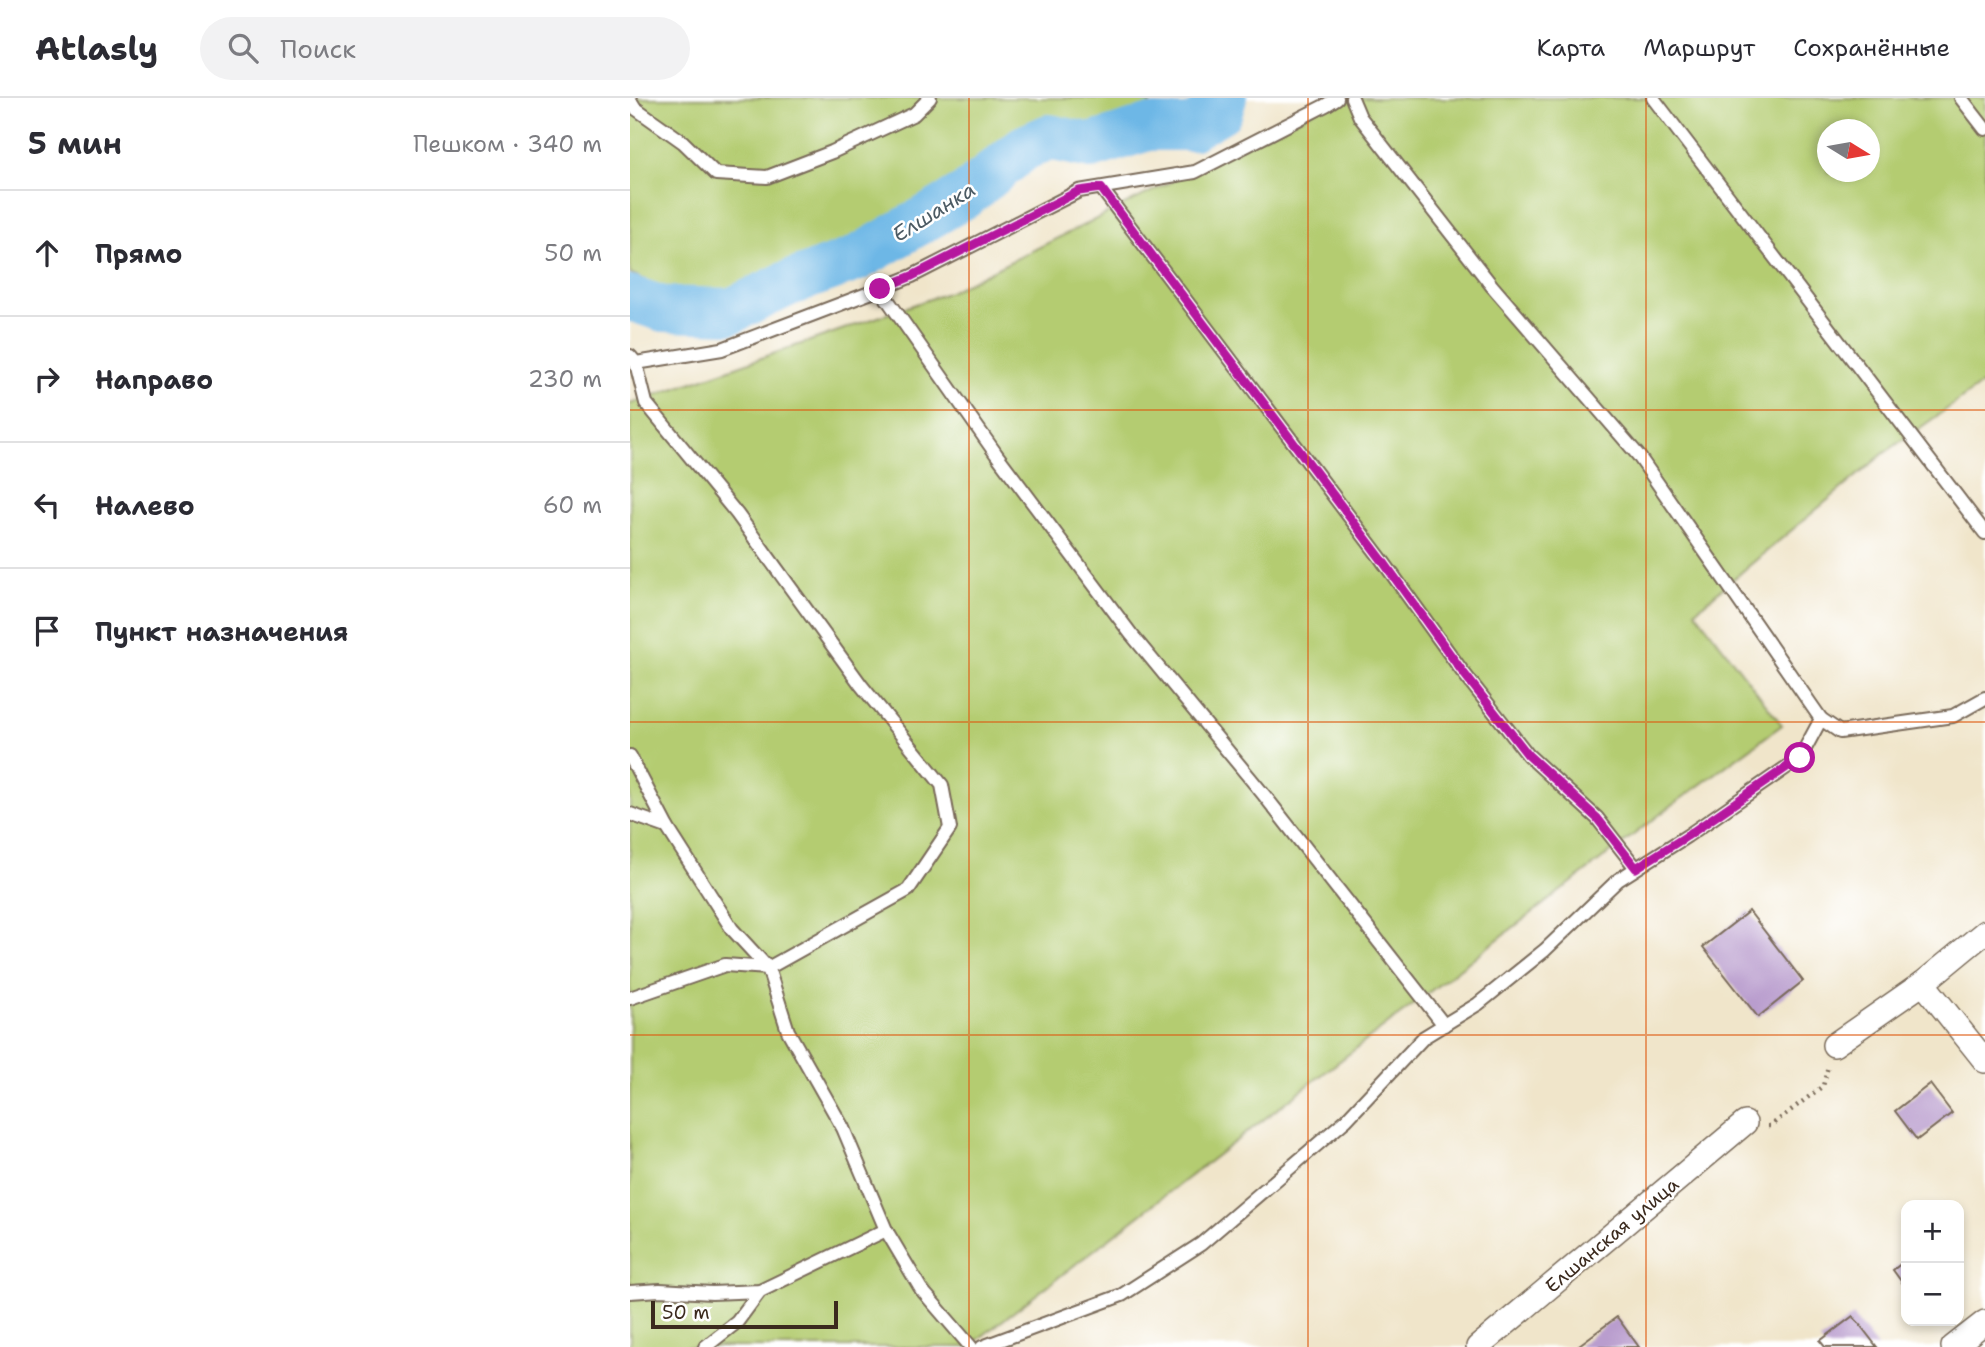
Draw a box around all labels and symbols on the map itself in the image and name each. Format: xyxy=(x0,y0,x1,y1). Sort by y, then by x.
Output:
north arrow xyxy=(1817,119,1880,182)
water label: Елшанка xyxy=(887,175,981,249)
route end xyxy=(864,273,895,304)
route start xyxy=(1784,742,1815,773)
street label: Елшанская улица xyxy=(1540,1172,1684,1298)
scale bar xyxy=(651,1298,838,1330)

